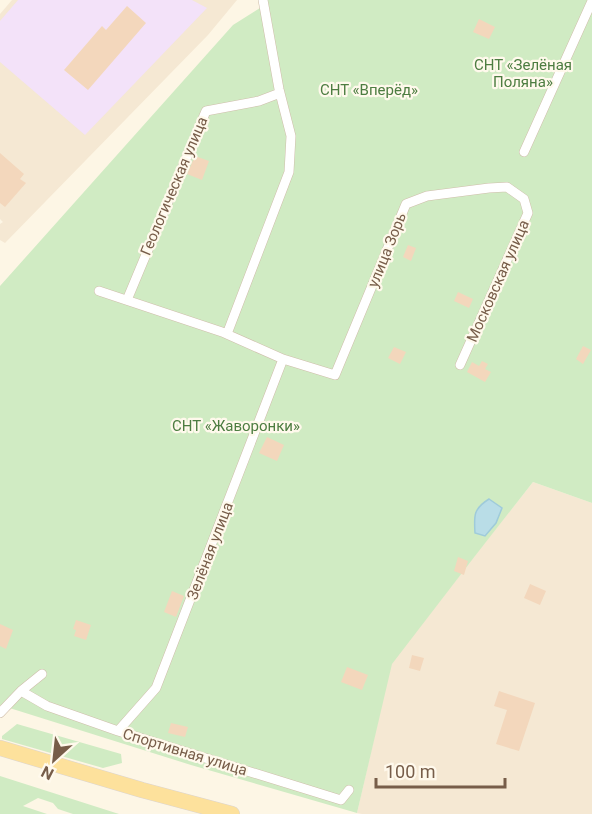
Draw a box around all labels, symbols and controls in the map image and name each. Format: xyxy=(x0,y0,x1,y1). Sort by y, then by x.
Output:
park label: СНТ «Зелёная Поляна» xyxy=(474,56,572,91)
park label: СНТ «Вперёд» xyxy=(320,81,418,99)
street label: Геологическая улица xyxy=(137,114,211,258)
street label: улица Зорь xyxy=(364,210,410,290)
street label: Московская улица xyxy=(463,217,533,345)
park label: СНТ «Жаворонки» xyxy=(172,417,300,435)
street label: Зелёная улица xyxy=(183,499,237,603)
street label: Спортивная улица xyxy=(121,725,249,779)
north arrow xyxy=(24,730,84,790)
scale bar xyxy=(376,751,505,789)
text: 100 m xyxy=(385,761,436,782)
text: N xyxy=(38,762,57,784)

